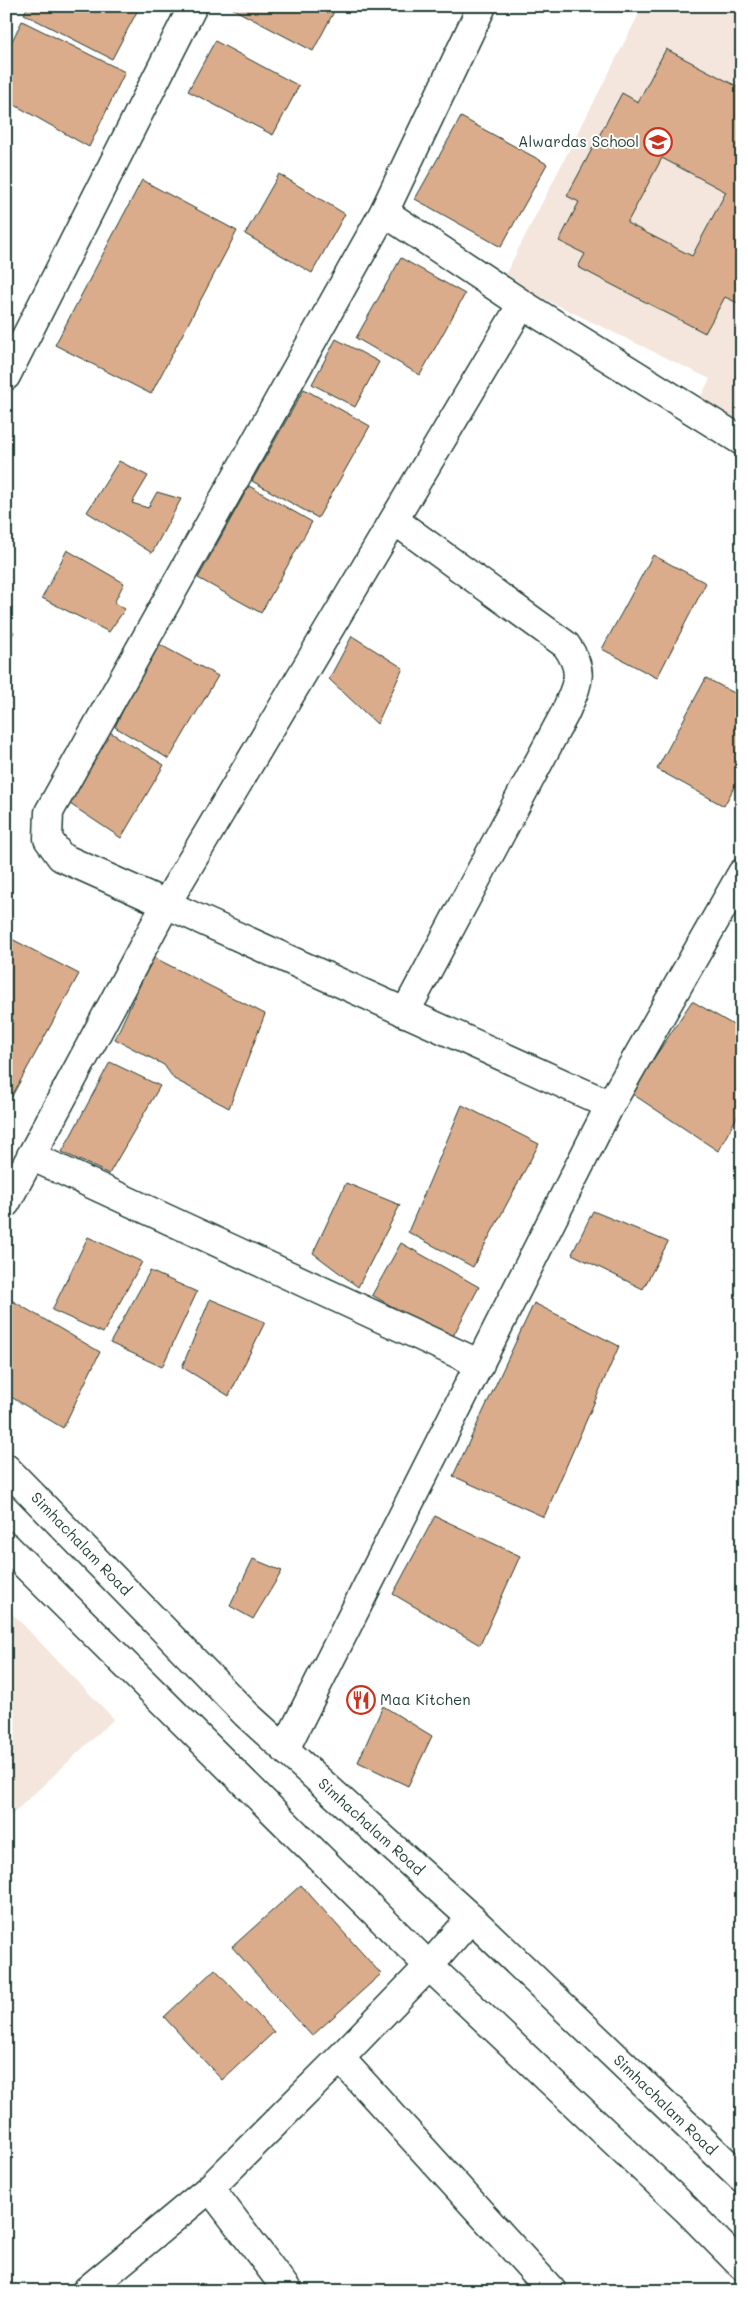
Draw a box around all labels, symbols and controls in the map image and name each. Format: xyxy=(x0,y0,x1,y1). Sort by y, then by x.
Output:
school or university icon: Alwardas School xyxy=(643,127,673,157)
place label: Alwardas School xyxy=(518,131,639,151)
street label: Simhachalam Road xyxy=(27,1487,136,1599)
restaurant icon: Maa Kitchen xyxy=(346,1685,376,1715)
place label: Maa Kitchen xyxy=(380,1689,471,1709)
street label: Simhachalam Road xyxy=(314,1773,429,1879)
street label: Simhachalam Road xyxy=(610,2050,722,2159)

